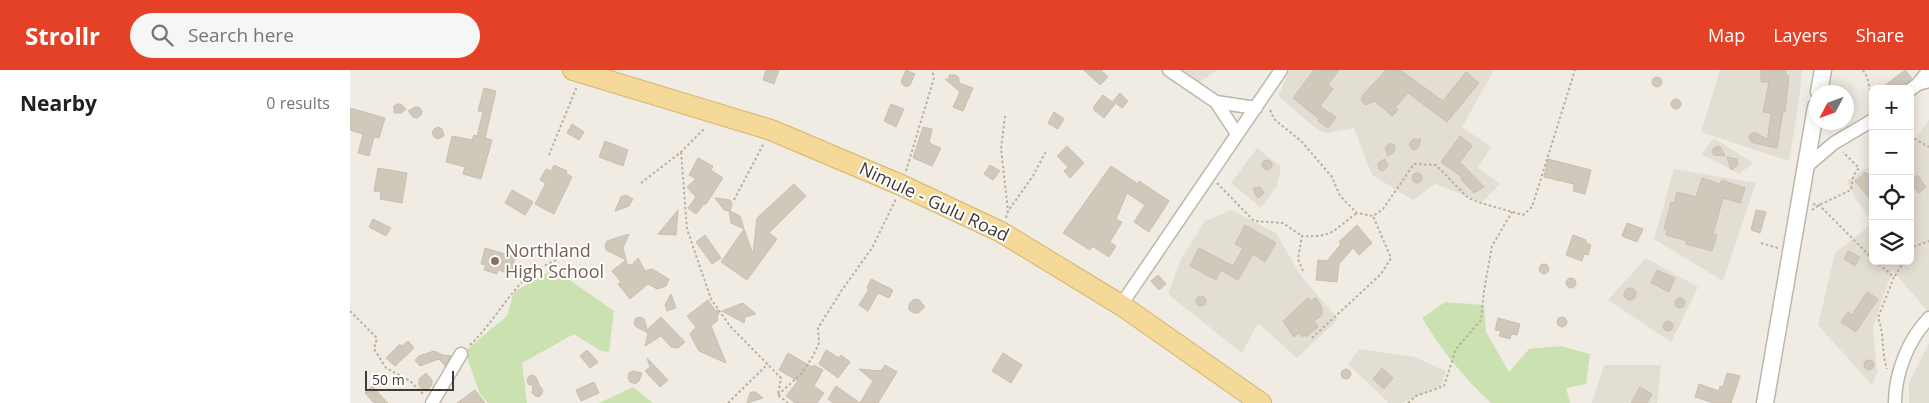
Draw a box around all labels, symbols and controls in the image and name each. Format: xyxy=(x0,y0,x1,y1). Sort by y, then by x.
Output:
search box xyxy=(130,13,480,58)
text: Strollr xyxy=(25,19,100,52)
icon: search xyxy=(148,21,176,49)
text: Search here xyxy=(188,22,294,48)
text: Map xyxy=(1708,23,1745,47)
text: Layers xyxy=(1773,23,1828,47)
text: Share xyxy=(1856,23,1904,47)
north arrow xyxy=(1809,85,1854,130)
map controls xyxy=(1869,85,1914,265)
button: + xyxy=(1869,85,1914,130)
text: Nearby xyxy=(20,89,97,117)
text: 0 results xyxy=(266,92,330,114)
button: − xyxy=(1869,130,1914,175)
street label: Nimule - Gulu Road xyxy=(856,156,1013,246)
button: locate xyxy=(1869,175,1914,220)
button: layers xyxy=(1869,220,1914,265)
place label: Northland High School xyxy=(505,238,604,283)
marker: Northland High School xyxy=(489,255,501,267)
scale bar xyxy=(365,368,454,391)
text: 50 m xyxy=(372,370,405,389)

